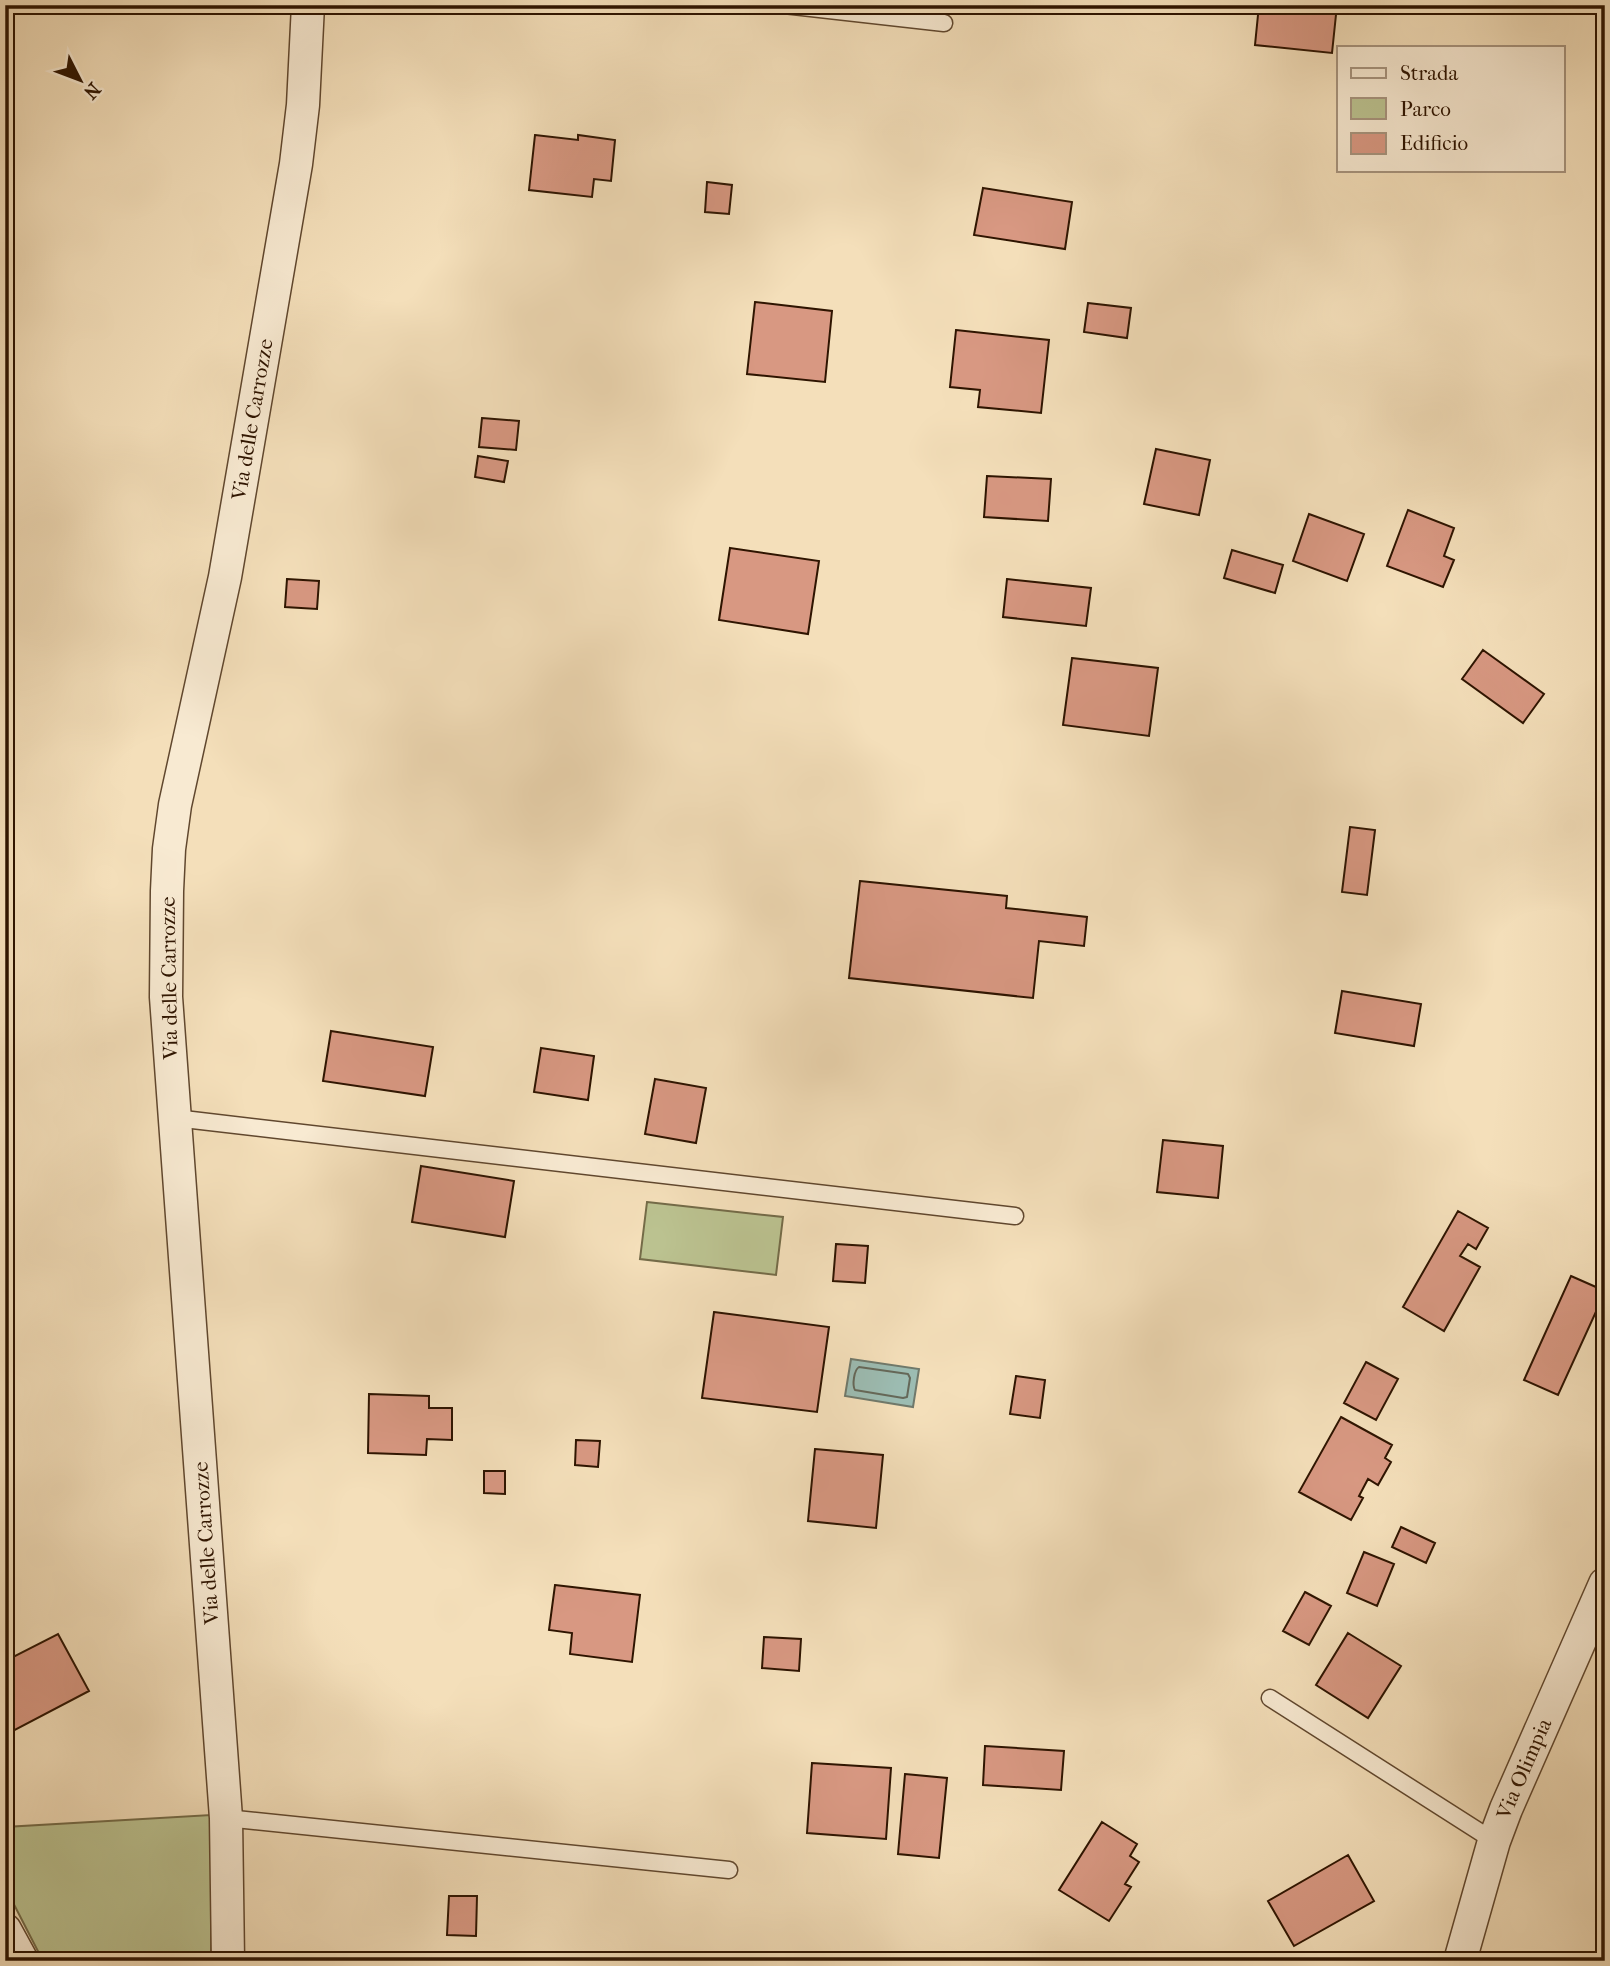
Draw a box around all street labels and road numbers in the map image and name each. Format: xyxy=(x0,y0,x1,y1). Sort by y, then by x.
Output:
street label: Via delle Carrozze xyxy=(226,337,278,503)
street label: Via delle Carrozze xyxy=(156,896,182,1061)
street label: Via delle Carrozze xyxy=(188,1461,224,1626)
street label: Via Olimpia xyxy=(1491,1714,1556,1823)

